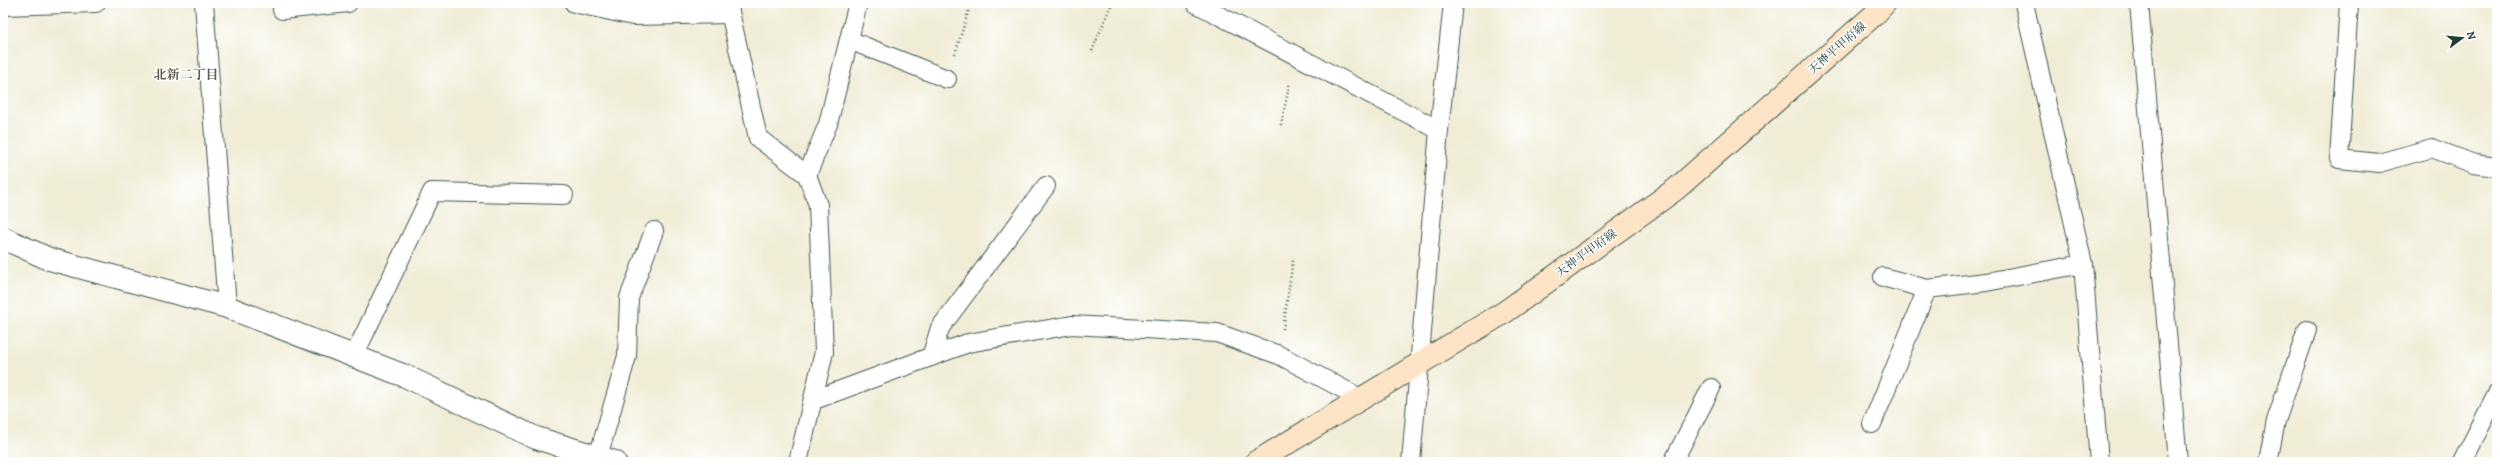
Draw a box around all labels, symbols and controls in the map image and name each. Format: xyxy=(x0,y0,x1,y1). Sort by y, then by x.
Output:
street label: 天神平甲府線 xyxy=(1805,18,1869,78)
north arrow xyxy=(2442,18,2482,58)
text: N xyxy=(2463,29,2479,41)
district label: 北新二丁目 xyxy=(153,66,219,83)
street label: 天神平甲府線 xyxy=(1552,225,1620,281)

